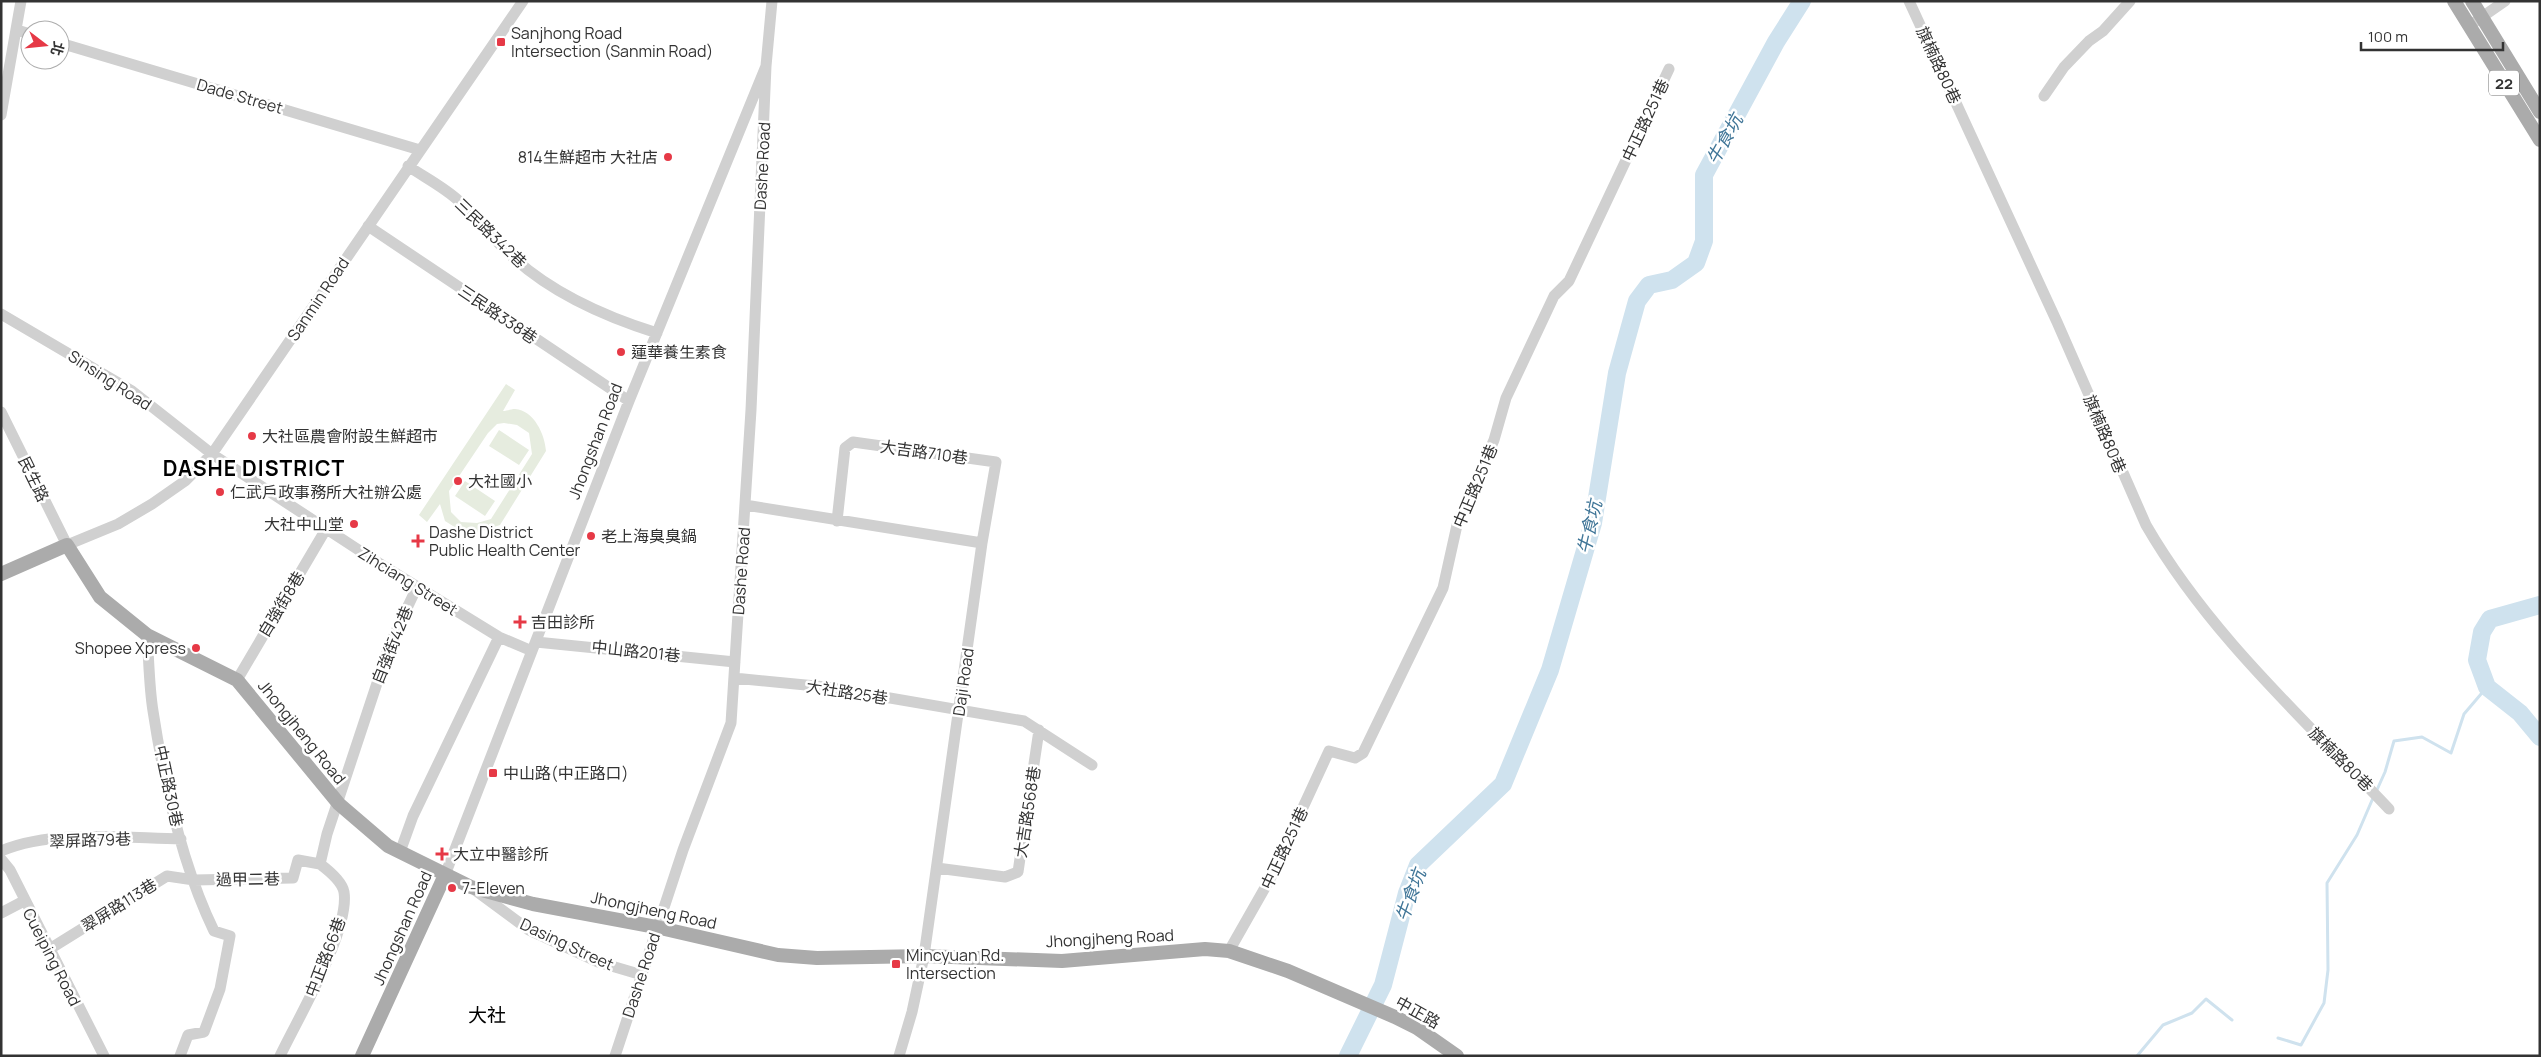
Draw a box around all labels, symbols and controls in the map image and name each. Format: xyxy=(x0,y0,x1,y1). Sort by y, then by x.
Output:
north arrow xyxy=(20,20,70,70)
scale bar xyxy=(2361,20,2504,52)
place label: Sanjhong Road Intersection (Sanmin Road) xyxy=(511,22,713,62)
street label: 旗楠路80巷 xyxy=(1911,23,1967,107)
text: 100 m xyxy=(2368,26,2408,47)
marker: Sanjhong Road Intersection (Sanmin Road) xyxy=(495,36,507,48)
text: 北 xyxy=(47,39,69,58)
road number: 22 xyxy=(2489,70,2519,96)
street label: Dade Street xyxy=(194,73,286,119)
street label: 中正路251巷 xyxy=(1616,75,1674,165)
water label: 牛食坑 xyxy=(1700,107,1749,168)
street label: Dashe Road xyxy=(749,121,775,211)
place label: 814生鮮超市 大社店 xyxy=(518,146,658,168)
marker: 814生鮮超市 大社店 xyxy=(662,151,674,163)
street label: 三民路342巷 xyxy=(450,193,532,273)
street label: Sanmin Road xyxy=(282,253,354,345)
street label: 三民路338巷 xyxy=(454,279,542,349)
place label: 蓮華養生素食 xyxy=(631,341,727,363)
street label: Sinsing Road xyxy=(64,345,156,415)
marker: 蓮華養生素食 xyxy=(615,346,627,358)
street label: Jhongshan Road xyxy=(563,380,627,502)
street label: 旗楠路80巷 xyxy=(2079,391,2131,477)
place label: 大社區農會附設生鮮超市 xyxy=(262,425,438,447)
marker: 大社區農會附設生鮮超市 xyxy=(246,430,258,442)
street label: 大吉路710巷 xyxy=(879,435,969,469)
street label: 中正路251巷 xyxy=(1448,441,1502,531)
street label: 民生路 xyxy=(14,453,54,505)
district label: DASHE DISTRICT xyxy=(163,454,345,482)
place label: 大社國小 xyxy=(468,470,532,492)
marker: 大社國小 xyxy=(452,475,464,487)
place label: 仁武戶政事務所大社辦公處 xyxy=(230,481,422,503)
marker: 仁武戶政事務所大社辦公處 xyxy=(214,486,226,498)
water label: 牛食坑 xyxy=(1571,495,1607,556)
place label: 大社中山堂 xyxy=(264,513,344,535)
marker: 大社中山堂 xyxy=(348,518,360,530)
place label: Dashe District Public Health Center xyxy=(429,521,581,561)
place label: 老上海臭臭鍋 xyxy=(601,525,697,547)
street label: Dashe Road xyxy=(727,526,755,616)
marker: 老上海臭臭鍋 xyxy=(585,530,597,542)
marker: Dashe District Public Health Center xyxy=(411,534,425,548)
street label: Zihciang Street xyxy=(354,542,462,620)
street label: 自強街8巷 xyxy=(253,567,309,641)
street label: 自強街42巷 xyxy=(366,603,418,687)
place label: 吉田診所 xyxy=(531,611,595,633)
marker: 吉田診所 xyxy=(513,615,527,629)
street label: 中山路201巷 xyxy=(591,635,681,667)
place label: Shopee Xpress xyxy=(75,637,186,659)
marker: Shopee Xpress xyxy=(190,642,202,654)
street label: Daji Road xyxy=(947,647,979,717)
street label: Jhongjheng Road xyxy=(253,675,351,789)
street label: 大社路25巷 xyxy=(805,675,889,709)
street label: 旗楠路80巷 xyxy=(2304,722,2378,796)
street label: 中正路30巷 xyxy=(150,743,188,829)
place label: 中山路(中正路口) xyxy=(503,762,629,784)
street label: 大吉路568巷 xyxy=(1009,765,1045,859)
marker: 中山路(中正路口) xyxy=(487,767,499,779)
street label: 中正路251巷 xyxy=(1255,803,1313,893)
street label: 翠屏路79巷 xyxy=(49,828,131,852)
place label: 大立中醫診所 xyxy=(453,843,549,865)
marker: 大立中醫診所 xyxy=(435,847,449,861)
water label: 牛食坑 xyxy=(1389,863,1432,924)
street label: 過甲二巷 xyxy=(216,867,280,891)
street label: Jhongshan Road xyxy=(367,867,437,989)
street label: 翠屏路113巷 xyxy=(77,873,161,937)
place label: 7-Eleven xyxy=(462,877,525,899)
marker: 7-Eleven xyxy=(446,882,458,894)
street label: Jhongjheng Road xyxy=(589,886,719,934)
street label: Cueiping Road xyxy=(18,904,86,1010)
street label: Dasing Street xyxy=(517,913,617,975)
street label: 中正路66巷 xyxy=(300,914,350,1000)
street label: Jhongjheng Road xyxy=(1045,924,1175,952)
street label: Dashe Road xyxy=(617,930,665,1020)
place label: Mincyuan Rd. Intersection xyxy=(906,944,1004,984)
marker: Mincyuan Rd. Intersection xyxy=(890,958,902,970)
street label: 中正路 xyxy=(1392,991,1444,1033)
district label: 大社 xyxy=(468,1002,506,1028)

